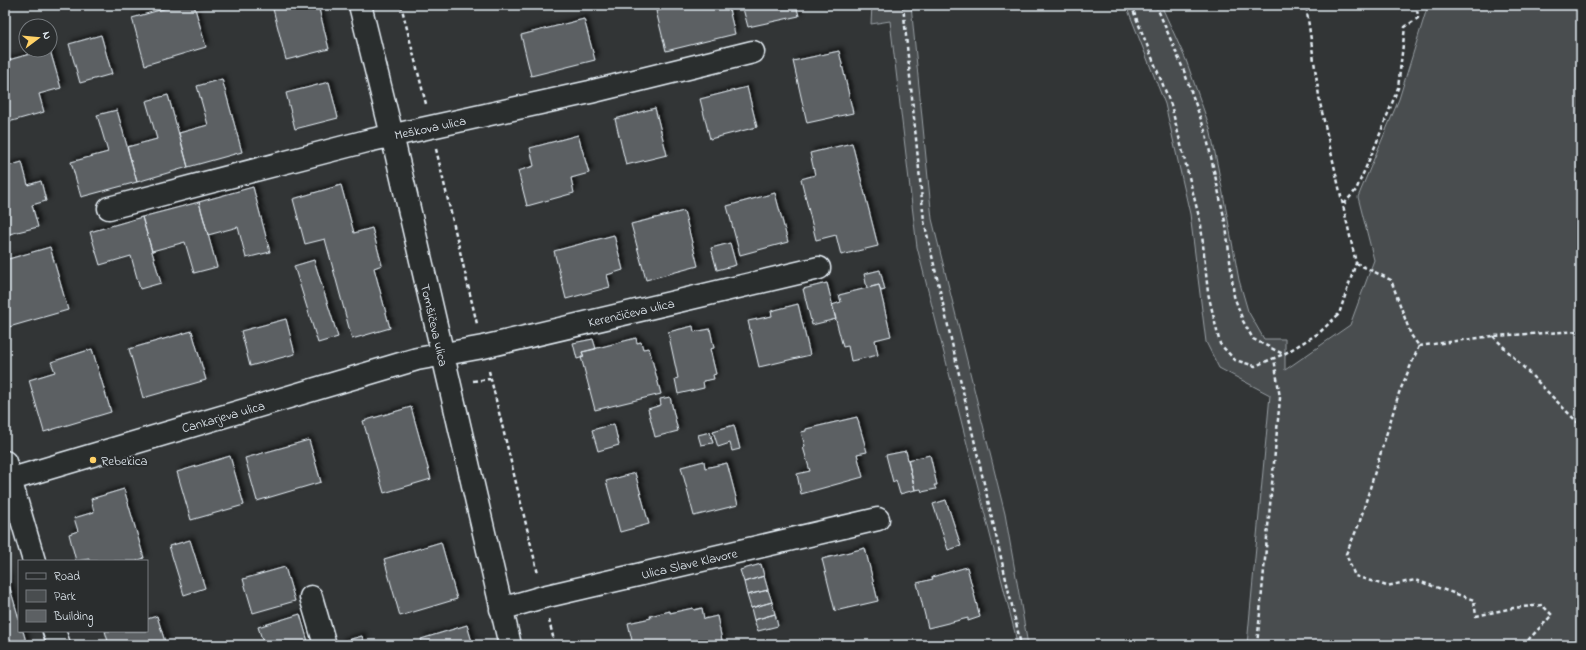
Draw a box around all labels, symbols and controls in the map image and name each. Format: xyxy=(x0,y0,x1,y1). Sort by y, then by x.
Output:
north arrow xyxy=(18,18,58,58)
text: N xyxy=(38,30,55,41)
street label: Meškova ulica xyxy=(393,112,468,145)
street label: Tomšičeva ulica xyxy=(415,282,452,369)
street label: Kerenčičeva ulica xyxy=(586,294,676,333)
street label: Cankarjeva ulica xyxy=(180,396,267,438)
place label: Rebekica xyxy=(101,452,148,471)
marker: Rebekica xyxy=(88,455,98,465)
street label: Ulica Slave Klavore xyxy=(639,544,739,585)
legend xyxy=(18,560,148,632)
text: Road xyxy=(54,568,80,586)
text: Park xyxy=(54,588,76,606)
text: Building xyxy=(53,608,93,627)

